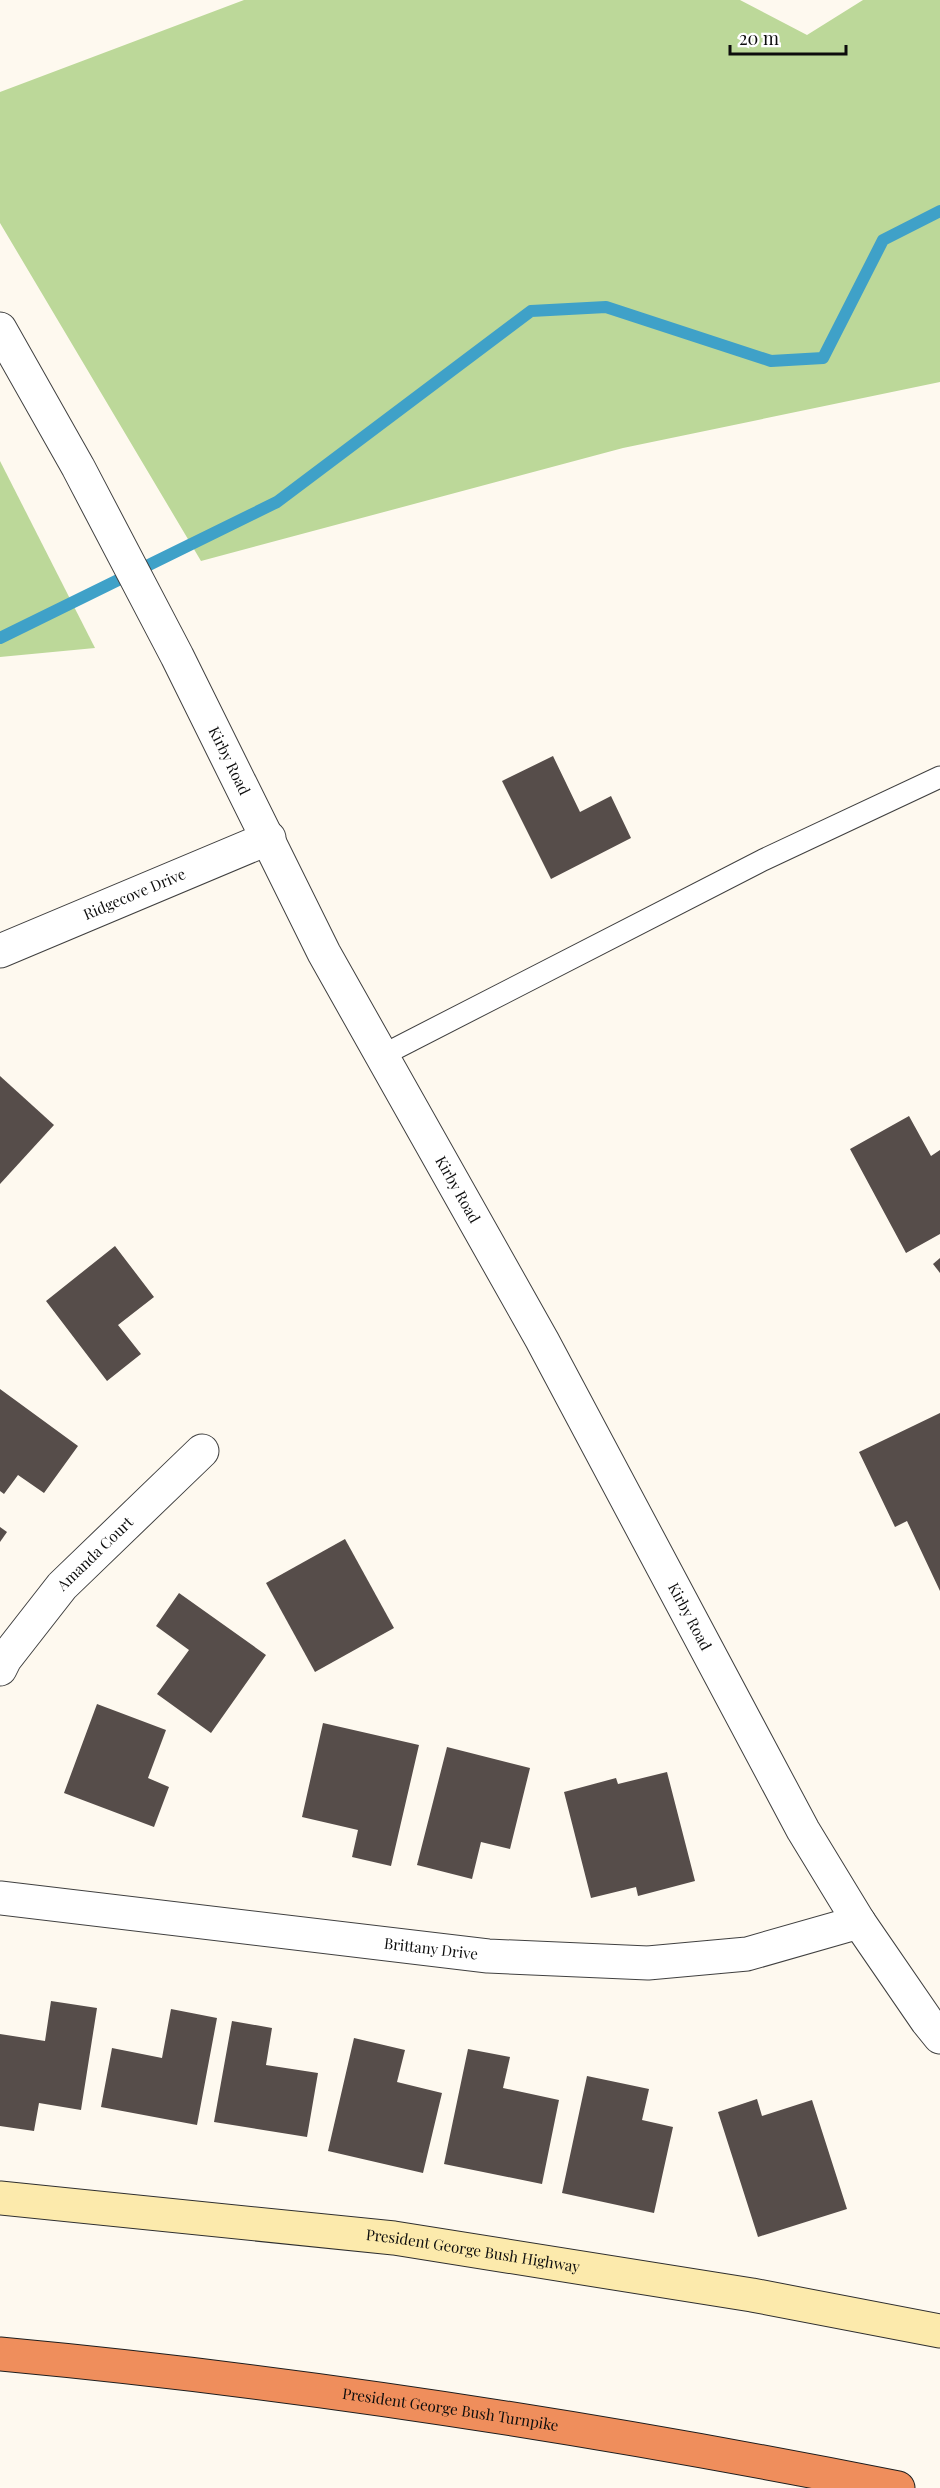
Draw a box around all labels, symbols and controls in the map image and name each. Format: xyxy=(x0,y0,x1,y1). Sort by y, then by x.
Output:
scale bar xyxy=(730,18,846,56)
text: 20 m xyxy=(739,26,779,50)
street label: Kirby Road xyxy=(204,723,255,798)
street label: Ridgecove Drive xyxy=(80,863,188,924)
street label: Kirby Road xyxy=(431,1152,485,1227)
street label: Amanda Court xyxy=(52,1511,137,1595)
street label: Kirby Road xyxy=(664,1579,717,1654)
street label: Brittany Drive xyxy=(383,1933,479,1964)
street label: President George Bush Highway xyxy=(365,2224,582,2277)
street label: President George Bush Turnpike xyxy=(341,2383,560,2435)

